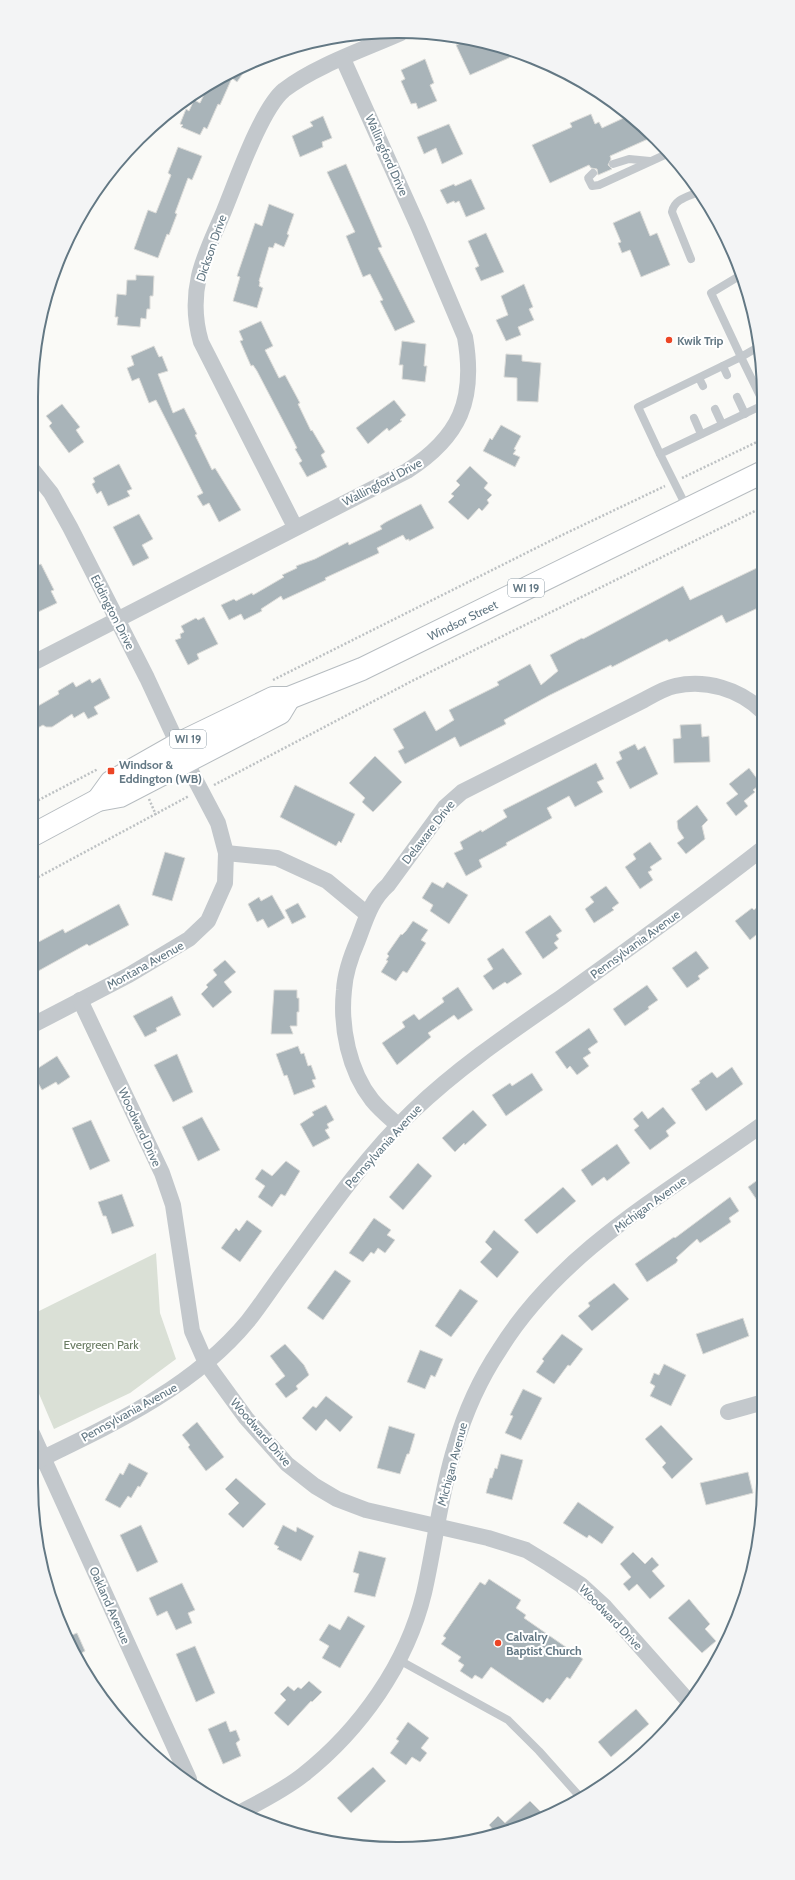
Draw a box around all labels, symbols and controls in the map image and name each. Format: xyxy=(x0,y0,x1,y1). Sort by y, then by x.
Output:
street label: Wallingford Drive xyxy=(362,112,412,198)
street label: Dickson Drive xyxy=(193,213,229,283)
place label: Kwik Trip xyxy=(677,333,724,348)
marker: Kwik Trip xyxy=(664,335,674,345)
street label: Wallingford Drive xyxy=(340,455,424,509)
street label: Eddington Drive xyxy=(88,572,138,652)
road number: WI 19 xyxy=(508,579,544,597)
street label: Windsor Street xyxy=(425,596,500,643)
road number: WI 19 xyxy=(170,730,206,748)
place label: Windsor & Eddington (WB) xyxy=(119,757,202,786)
marker: Windsor & Eddington (WB) xyxy=(106,766,116,776)
street label: Delaware Drive xyxy=(398,797,458,867)
street label: Pennsylvania Avenue xyxy=(587,906,683,982)
street label: Montana Avenue xyxy=(104,938,186,992)
street label: Woodward Drive xyxy=(115,1085,165,1169)
street label: Pennsylvania Avenue xyxy=(341,1101,425,1191)
street label: Michigan Avenue xyxy=(611,1173,689,1235)
park label: Evergreen Park xyxy=(63,1337,139,1352)
street label: Pennsylvania Avenue xyxy=(78,1379,180,1445)
street label: Woodward Drive xyxy=(227,1395,295,1469)
street label: Michigan Avenue xyxy=(434,1421,470,1507)
street label: Oakland Avenue xyxy=(86,1564,134,1646)
street label: Woodward Drive xyxy=(576,1581,646,1653)
place label: Calvalry Baptist Church xyxy=(506,1629,582,1658)
marker: Calvalry Baptist Church xyxy=(493,1638,503,1648)

